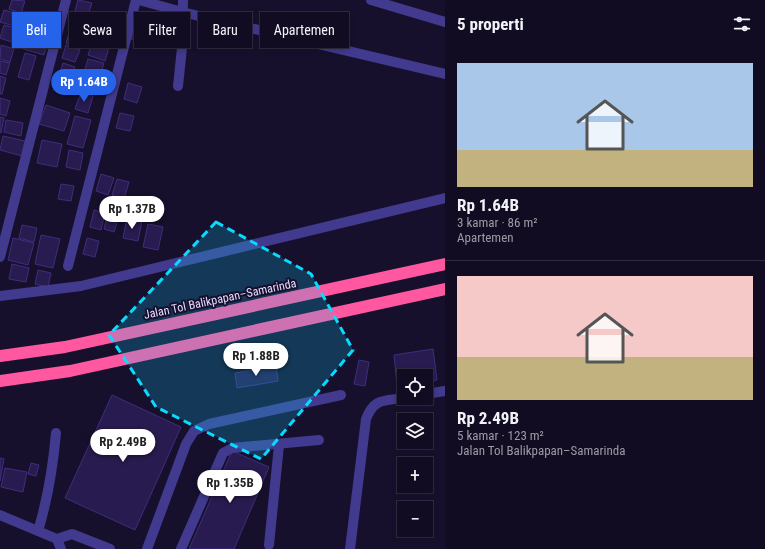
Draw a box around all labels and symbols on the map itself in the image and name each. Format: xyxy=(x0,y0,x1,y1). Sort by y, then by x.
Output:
pin: Rp 1.64B xyxy=(43,69,125,103)
pin: Rp 1.37B xyxy=(91,196,173,230)
street label: Jalan Tol Balikpapan–Samarinda xyxy=(143,276,298,322)
pin: Rp 1.88B xyxy=(215,343,297,377)
pin: Rp 2.49B xyxy=(82,429,164,463)
pin: Rp 1.35B xyxy=(189,470,271,504)

